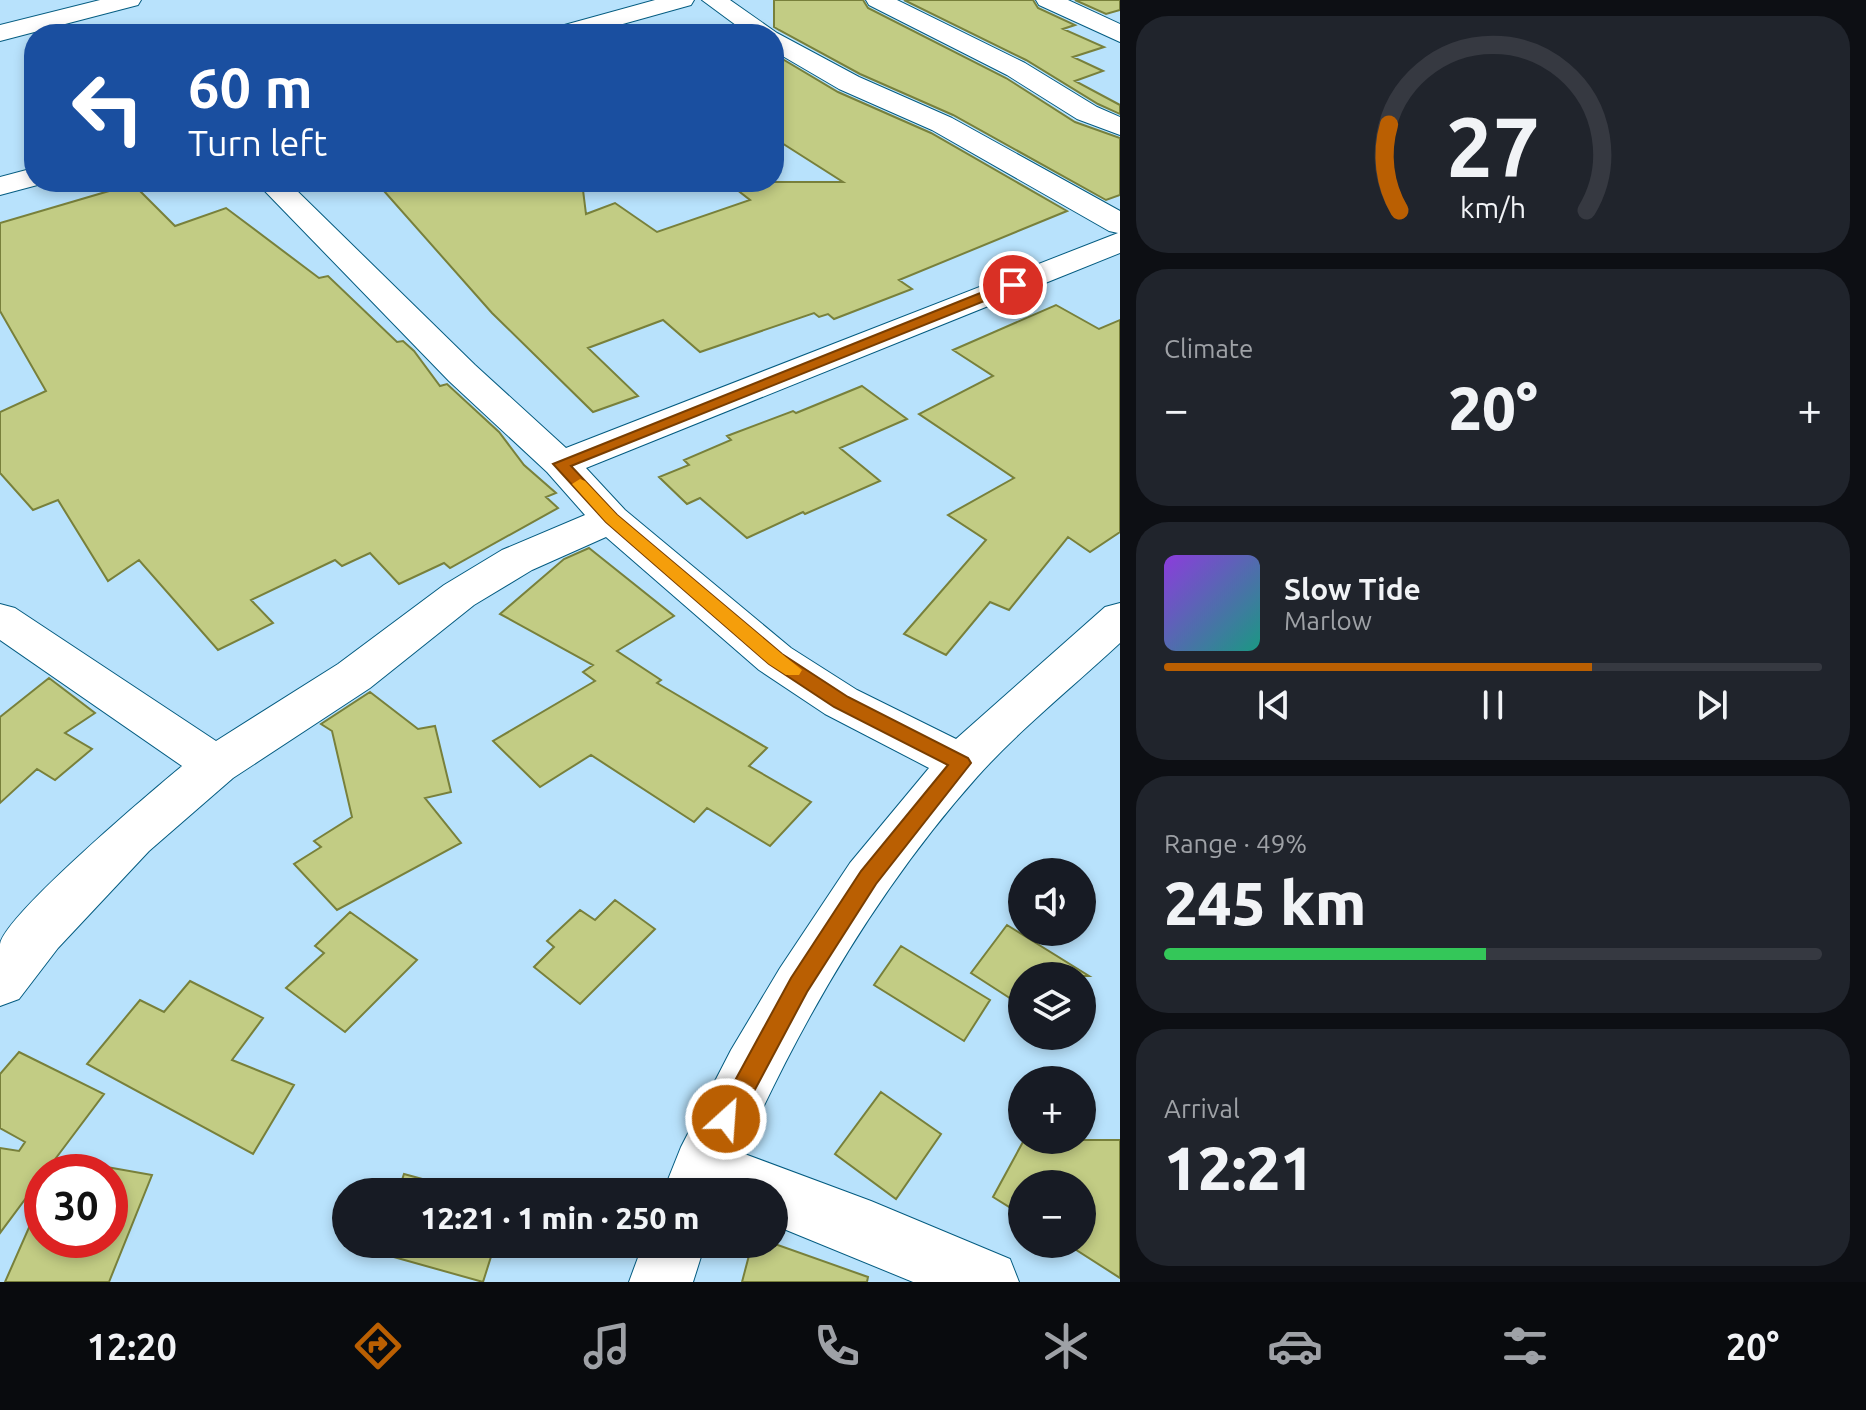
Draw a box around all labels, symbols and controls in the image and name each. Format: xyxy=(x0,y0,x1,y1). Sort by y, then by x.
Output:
icon: left xyxy=(56,56,160,160)
text: 60 m xyxy=(188,56,313,119)
text: 27 xyxy=(1446,98,1540,192)
text: Turn left xyxy=(188,122,327,163)
text: km/h xyxy=(1460,191,1526,223)
pin xyxy=(979,251,1047,319)
icon: arrive xyxy=(991,263,1035,307)
text: Climate xyxy=(1164,334,1253,363)
text: 20° xyxy=(1448,374,1538,441)
text: − xyxy=(1164,384,1189,433)
text: + xyxy=(1797,384,1822,433)
text: Slow Tide xyxy=(1284,572,1421,606)
text: Marlow xyxy=(1284,606,1372,635)
icon: previous xyxy=(1252,683,1296,727)
icon: pause xyxy=(1471,683,1515,727)
icon: next xyxy=(1690,683,1734,727)
text: Range · 49% xyxy=(1164,829,1307,858)
map controls xyxy=(1008,858,1096,1258)
button: sound xyxy=(1008,858,1096,946)
text: 245 km xyxy=(1164,869,1366,936)
button: layers xyxy=(1008,962,1096,1050)
button: + xyxy=(1008,1066,1096,1154)
position arrow xyxy=(684,1077,768,1161)
text: Arrival xyxy=(1164,1094,1240,1123)
text: 12:21 xyxy=(1164,1134,1314,1201)
speed limit sign: 30 xyxy=(24,1154,128,1258)
button: − xyxy=(1008,1170,1096,1258)
text: 12:21 · 1 min · 250 m xyxy=(421,1201,699,1235)
icon: directions xyxy=(350,1318,406,1374)
icon: music xyxy=(579,1318,635,1374)
icon: phone xyxy=(809,1318,865,1374)
icon: climate xyxy=(1038,1318,1094,1374)
icon: car xyxy=(1267,1318,1323,1374)
icon: filters xyxy=(1497,1318,1553,1374)
text: 12:20 xyxy=(87,1326,177,1367)
text: 20° xyxy=(1726,1326,1779,1367)

